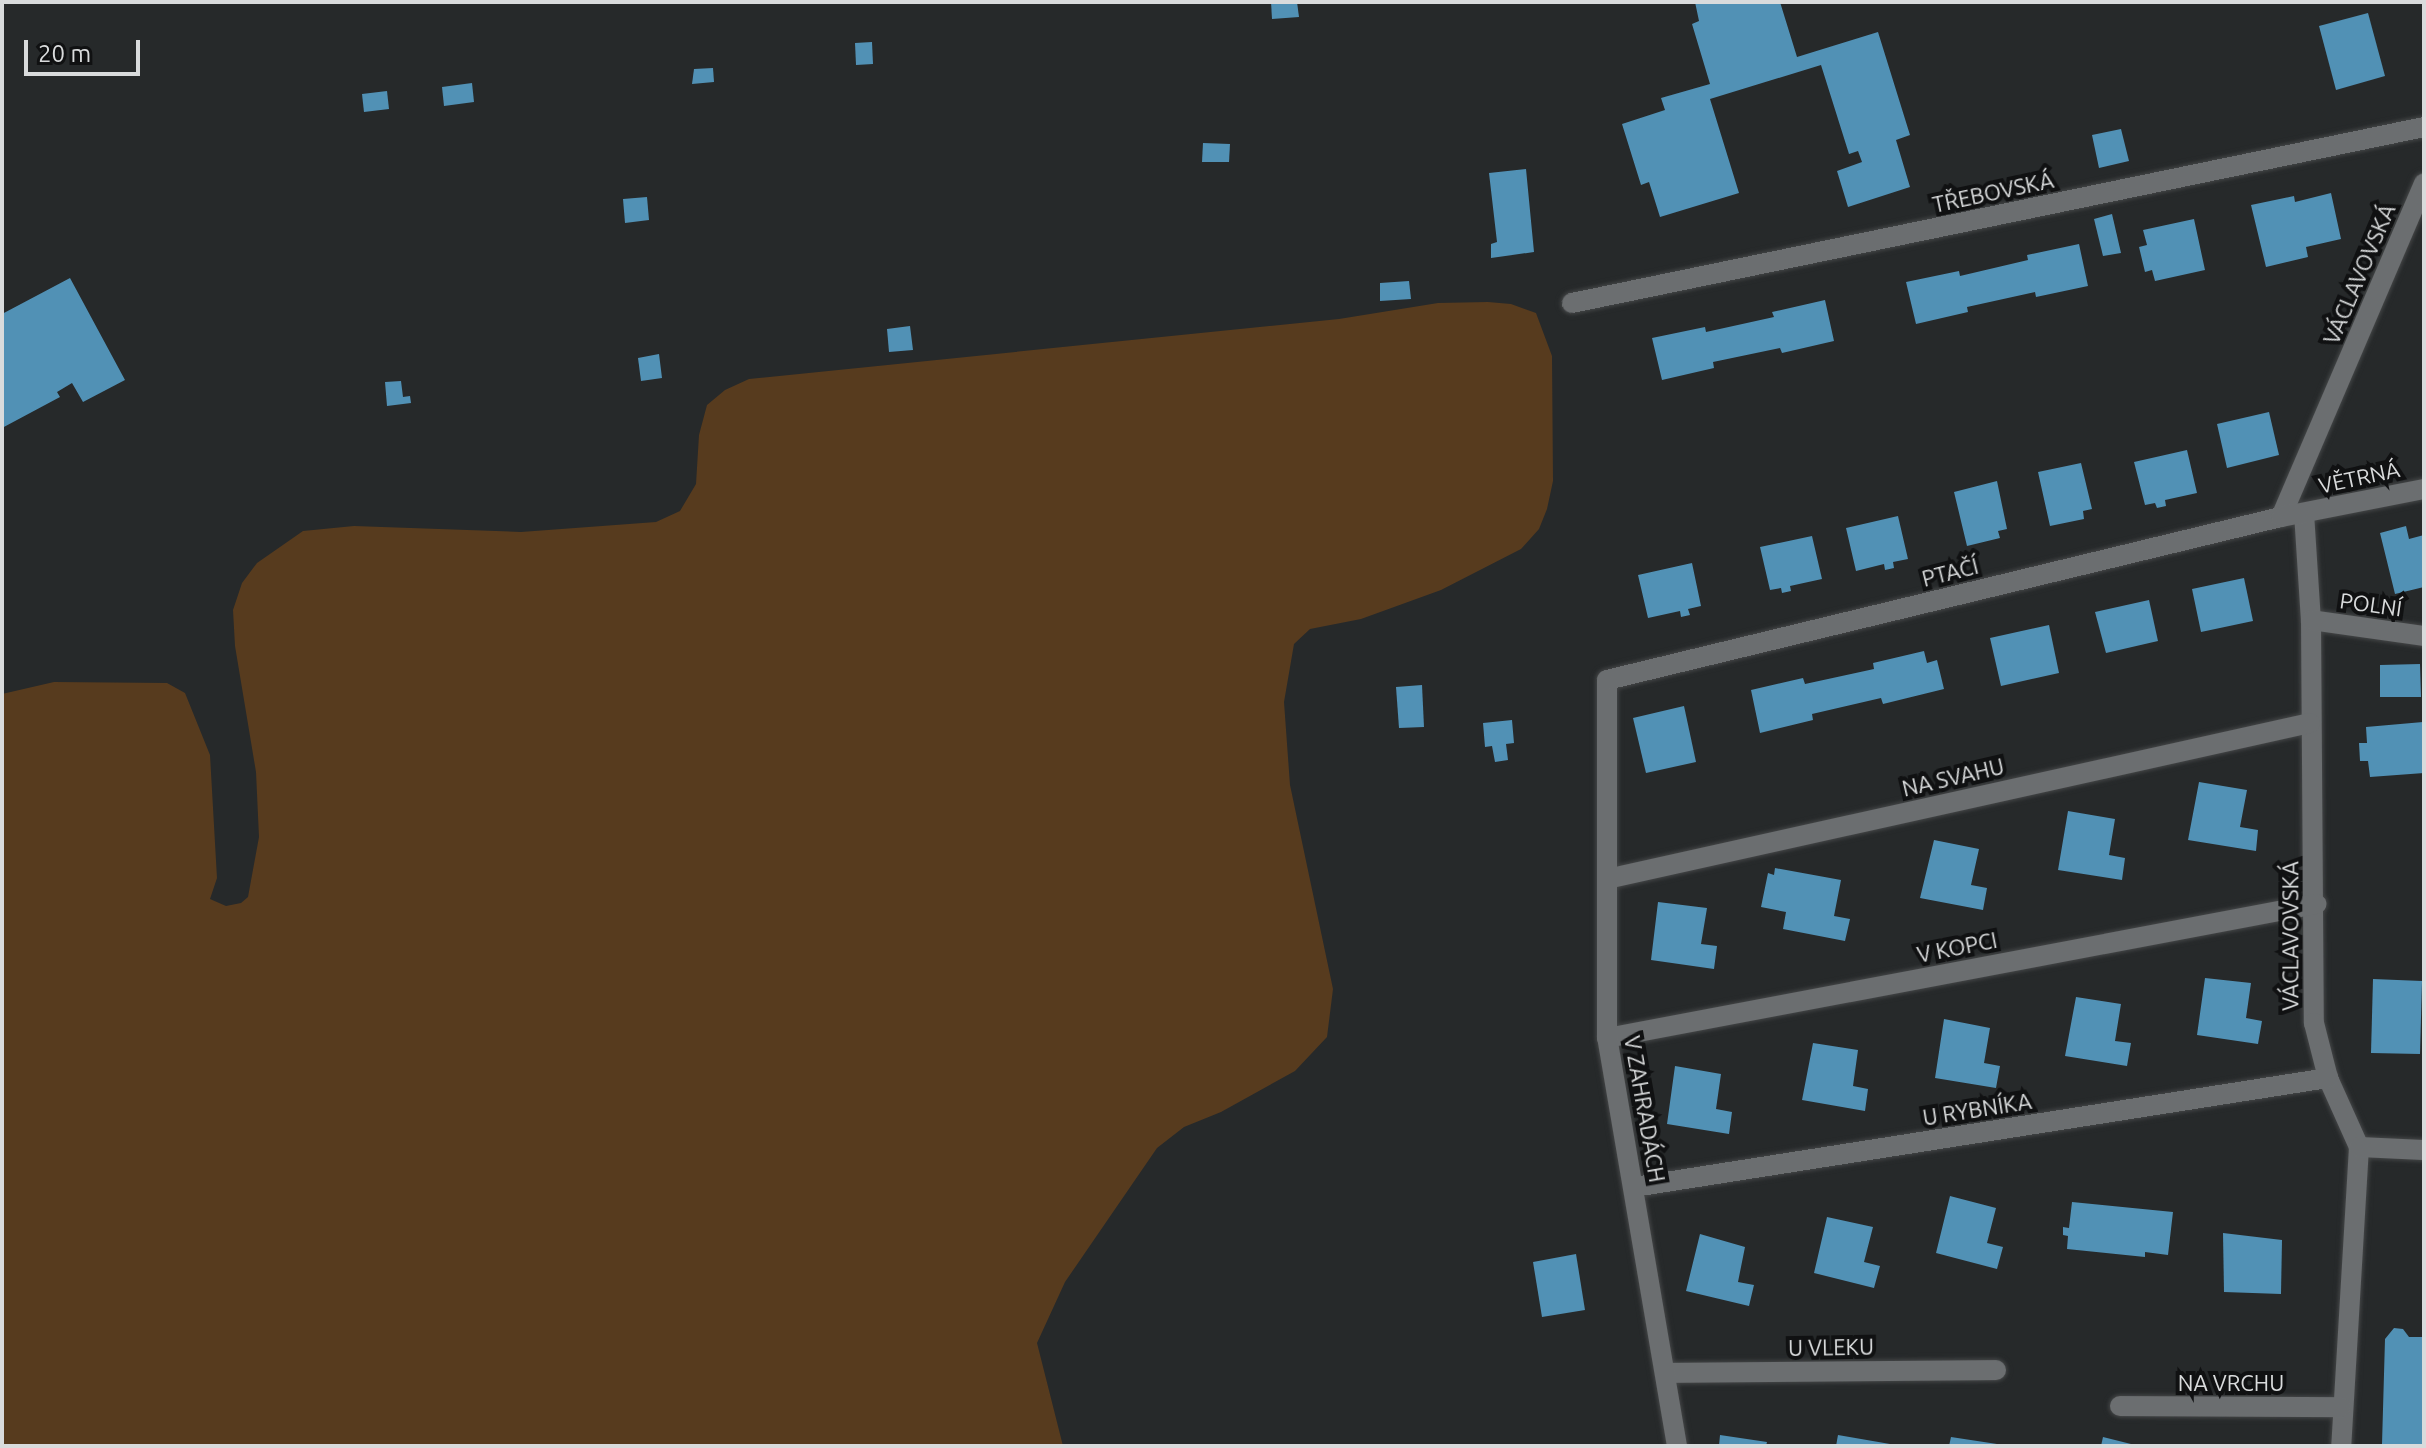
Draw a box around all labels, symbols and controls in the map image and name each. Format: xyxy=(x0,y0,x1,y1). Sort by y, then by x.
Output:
scale bar xyxy=(28,24,144,74)
text: 20 m xyxy=(38,40,91,67)
street label: TŘEBOVSKÁ xyxy=(1930,166,2056,218)
street label: VÁCLAVOVSKÁ xyxy=(2318,200,2400,348)
street label: VĚTRNÁ xyxy=(2316,456,2402,498)
street label: PTAČÍ xyxy=(1919,552,1981,592)
street label: POLNÍ xyxy=(2338,587,2404,621)
street label: NA SVAHU xyxy=(1899,752,2007,802)
street label: VÁCLAVOVSKÁ xyxy=(2277,861,2303,1011)
street label: V KOPCI xyxy=(1915,926,1999,968)
street label: V ZAHRADÁCH xyxy=(1619,1034,1671,1184)
street label: U RYBNÍKA xyxy=(1921,1087,2033,1131)
street label: U VLEKU xyxy=(1788,1333,1874,1361)
street label: NA VRCHU xyxy=(2178,1370,2284,1396)

